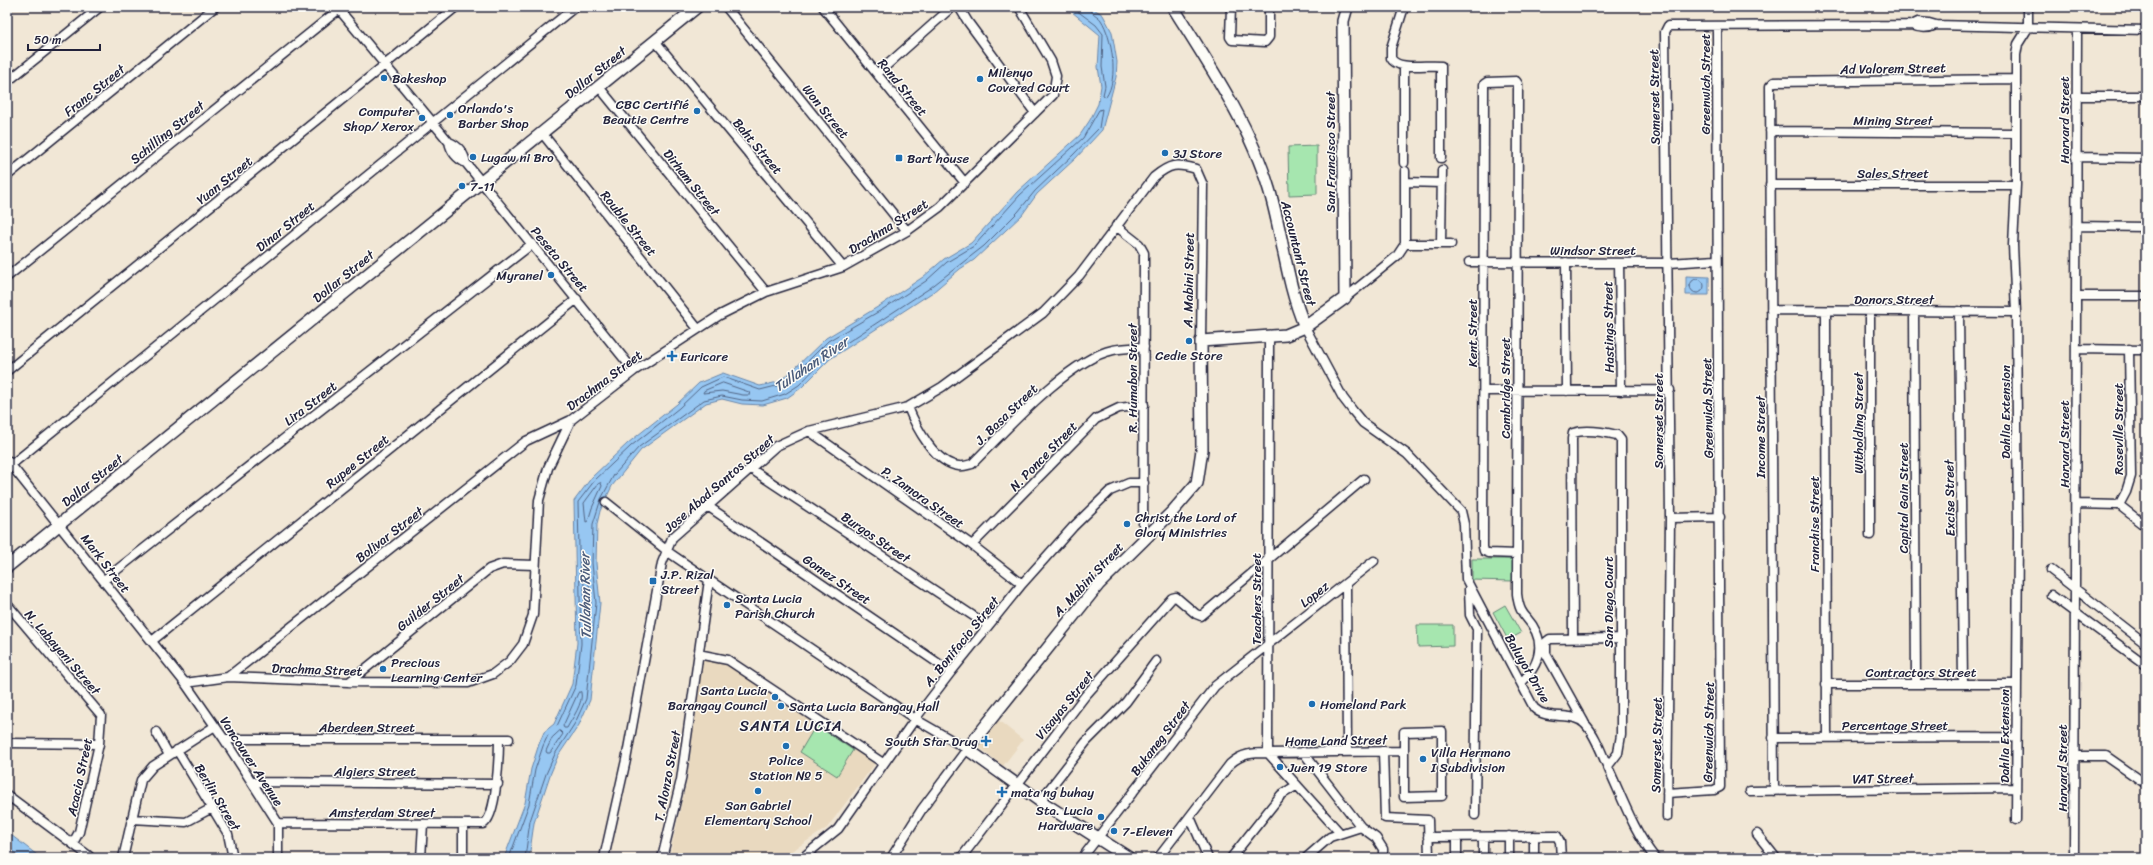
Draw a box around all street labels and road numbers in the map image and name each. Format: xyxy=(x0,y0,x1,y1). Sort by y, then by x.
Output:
street label: Greenwich Street xyxy=(1694,33,1717,134)
street label: Dollar Street xyxy=(559,40,632,105)
street label: Somerset Street xyxy=(1642,49,1667,145)
street label: Rand Street xyxy=(872,53,934,122)
street label: Ad Valorem Street xyxy=(1839,56,1946,81)
street label: Franc Street xyxy=(58,58,131,122)
street label: Harvard Street xyxy=(2053,76,2076,164)
street label: Won Street xyxy=(796,79,855,144)
street label: San Francisco Street xyxy=(1319,91,1342,212)
street label: Schilling Street xyxy=(125,94,210,170)
street label: Mining Street xyxy=(1853,109,1934,132)
street label: Baht Street xyxy=(727,113,789,180)
street label: Dirham Street xyxy=(657,144,726,222)
street label: Yuan Street xyxy=(191,150,258,211)
street label: Sales Street xyxy=(1857,162,1929,185)
street label: Rouble Street xyxy=(595,185,663,262)
street label: Drachma Street xyxy=(844,192,933,260)
street label: Dinar Street xyxy=(251,195,320,258)
street label: Accountant Street xyxy=(1274,197,1323,309)
street label: Peseta Street xyxy=(525,221,595,298)
street label: A. Mabini Street xyxy=(1176,232,1201,329)
street label: Windsor Street xyxy=(1550,239,1636,262)
street label: Dollar Street xyxy=(307,244,380,309)
street label: Hastings Street xyxy=(1596,281,1621,373)
street label: Donors Street xyxy=(1854,288,1935,311)
street label: Kent Street xyxy=(1461,298,1484,367)
street label: R. Humabon Street xyxy=(1121,323,1144,433)
street label: Cambridge Street xyxy=(1494,337,1517,439)
street label: Drachma Street xyxy=(561,344,648,417)
street label: Greenwich Street xyxy=(1695,357,1720,459)
street label: Dahlia Extension xyxy=(1994,365,2017,459)
street label: Witholding Street xyxy=(1847,371,1870,474)
street label: Somerset Street xyxy=(1647,373,1670,469)
street label: Lira Street xyxy=(279,375,342,432)
street label: J. Basa Street xyxy=(969,378,1044,451)
street label: Roseville Street xyxy=(2107,383,2130,475)
street label: Income Street xyxy=(1749,395,1772,479)
street label: Harvard Street xyxy=(2053,400,2076,488)
street label: N. Ponce Street xyxy=(1004,416,1083,497)
street label: Rupee Street xyxy=(320,428,394,494)
street label: Jose Abad Santos Street xyxy=(658,428,781,539)
street label: Capital Gain Street xyxy=(1892,442,1915,553)
street label: Dollar Street xyxy=(56,448,129,513)
street label: Excise Street xyxy=(1937,459,1962,537)
street label: P. Zamora Street xyxy=(876,460,969,535)
street label: Franchise Street xyxy=(1803,476,1826,572)
street label: Bolivar Street xyxy=(350,500,429,568)
street label: Burgos Street xyxy=(836,506,916,570)
street label: Mark Street xyxy=(75,528,137,598)
street label: A. Mabini Street xyxy=(1047,536,1130,623)
street label: Gomez Street xyxy=(798,548,876,611)
street label: Teachers Street xyxy=(1245,553,1268,645)
street label: San Diego Court xyxy=(1597,556,1620,648)
street label: Guilder Street xyxy=(391,567,470,637)
street label: Lopez xyxy=(1295,575,1335,614)
street label: A. Bonifacio Street xyxy=(917,590,1006,692)
street label: N. Labayani Street xyxy=(19,604,107,701)
street label: Baluyot Drive xyxy=(1498,629,1557,707)
street label: Drachma Street xyxy=(271,656,363,683)
street label: Contractors Street xyxy=(1866,661,1977,684)
street label: Visayas Street xyxy=(1029,665,1100,745)
street label: Greenwich Street xyxy=(1696,681,1721,783)
street label: Dahlia Extension xyxy=(1993,689,2016,783)
street label: Bukaneg Street xyxy=(1124,695,1197,781)
street label: Somerset Street xyxy=(1644,697,1669,793)
street label: Vancouver Avenue xyxy=(214,711,290,811)
street label: Percentage Street xyxy=(1842,714,1948,737)
street label: Aberdeen Street xyxy=(318,716,415,739)
street label: Harvard Street xyxy=(2051,724,2074,812)
street label: T. Alonzo Street xyxy=(647,728,688,824)
street label: Home Land Street xyxy=(1285,728,1388,753)
street label: Acacia Street xyxy=(60,736,99,819)
street label: Berlin Street xyxy=(188,759,247,836)
street label: Algiers Street xyxy=(333,760,416,783)
street label: VAT Street xyxy=(1852,766,1915,791)
street label: Amsterdam Street xyxy=(328,801,436,824)

